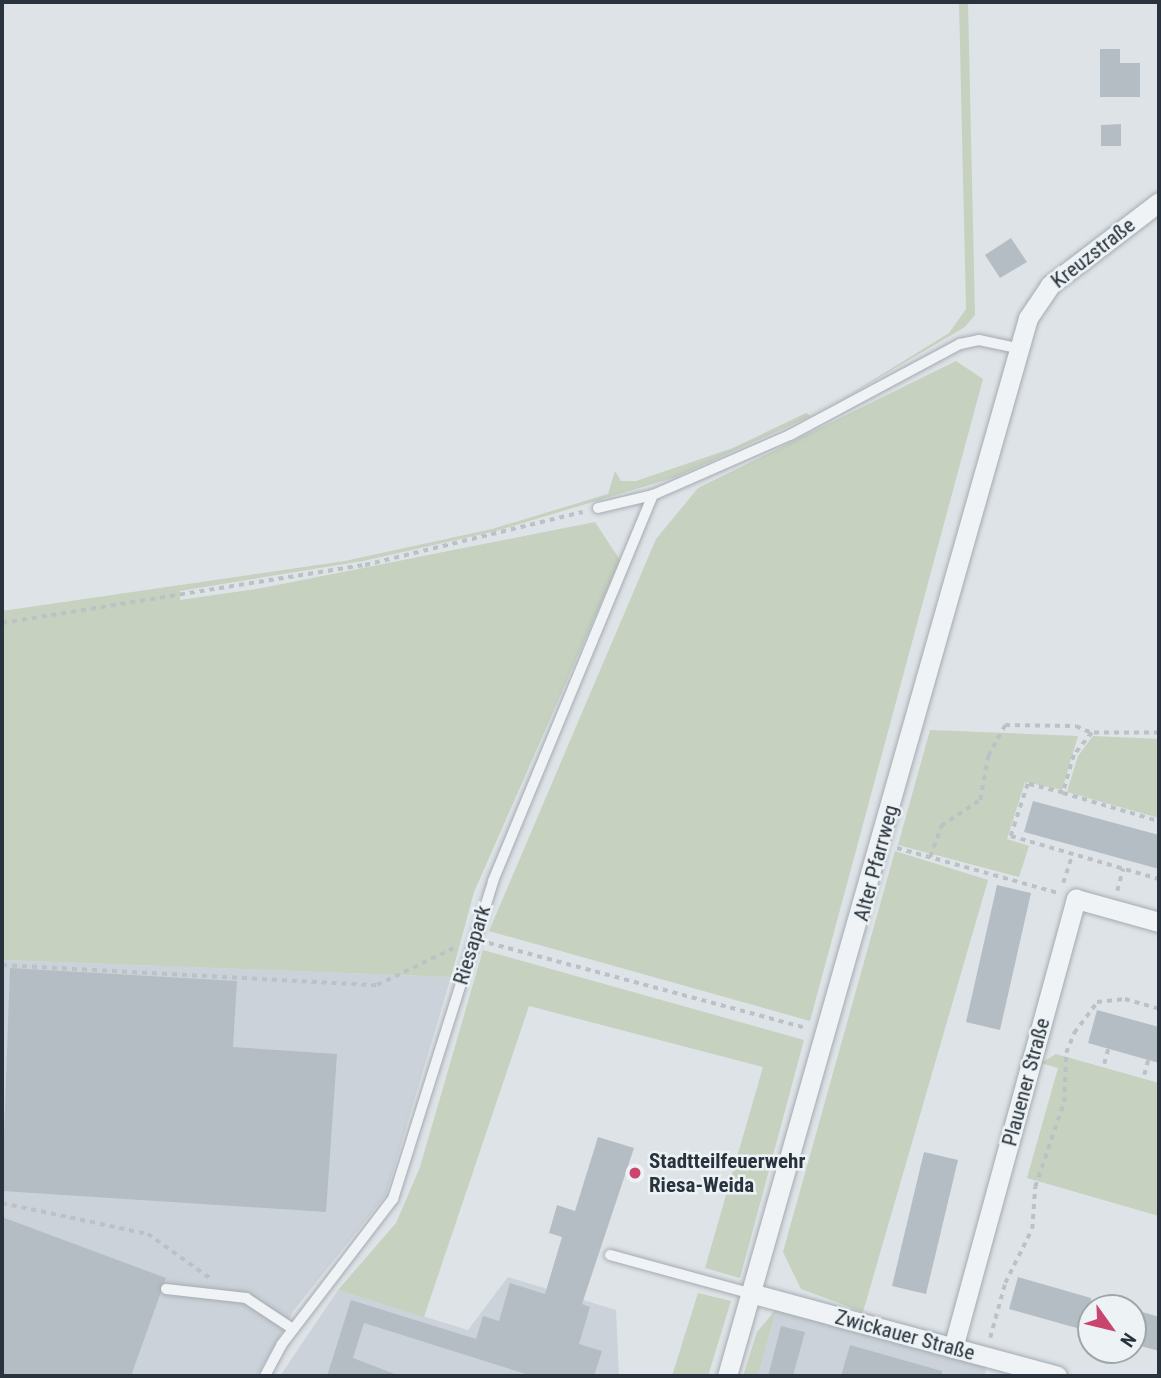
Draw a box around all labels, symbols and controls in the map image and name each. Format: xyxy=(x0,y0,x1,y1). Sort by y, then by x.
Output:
street label: Kreuzstraße xyxy=(1046,212,1140,294)
street label: Alter Pfarrweg xyxy=(848,802,904,924)
street label: Riesapark xyxy=(448,902,496,988)
street label: Plauener Straße xyxy=(997,1015,1055,1149)
place label: Stadtteilfeuerwehr Riesa-Weida xyxy=(649,1148,805,1198)
marker: Stadtteilfeuerwehr Riesa-Weida xyxy=(627,1165,643,1181)
north arrow xyxy=(1077,1294,1147,1364)
street label: Zwickauer Straße xyxy=(832,1304,978,1366)
text: N xyxy=(1115,1329,1141,1351)

